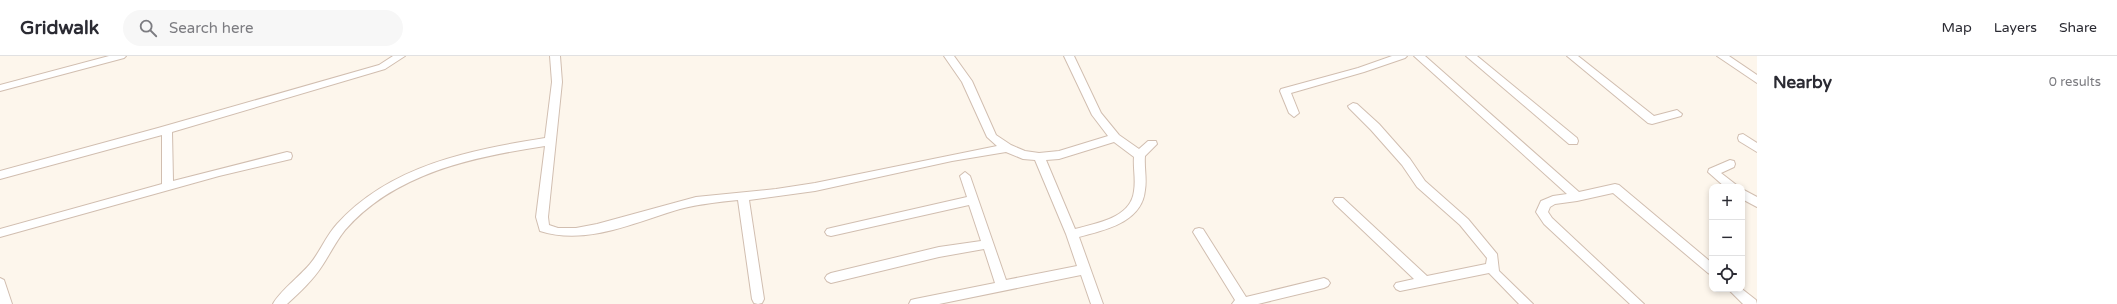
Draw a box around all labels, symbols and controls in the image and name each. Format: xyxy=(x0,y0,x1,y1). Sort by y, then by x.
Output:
search box xyxy=(123,10,403,46)
text: Gridwalk xyxy=(20,17,99,39)
icon: search xyxy=(137,17,159,39)
text: Search here xyxy=(169,19,253,37)
text: Map xyxy=(1942,19,1972,36)
text: Layers xyxy=(1994,19,2037,36)
text: Share xyxy=(2059,19,2097,36)
text: Nearby xyxy=(1773,72,1832,93)
text: 0 results xyxy=(2049,74,2101,90)
map controls xyxy=(1709,184,1745,292)
button: + xyxy=(1709,184,1745,220)
button: − xyxy=(1709,220,1745,256)
button: locate xyxy=(1709,256,1745,292)

